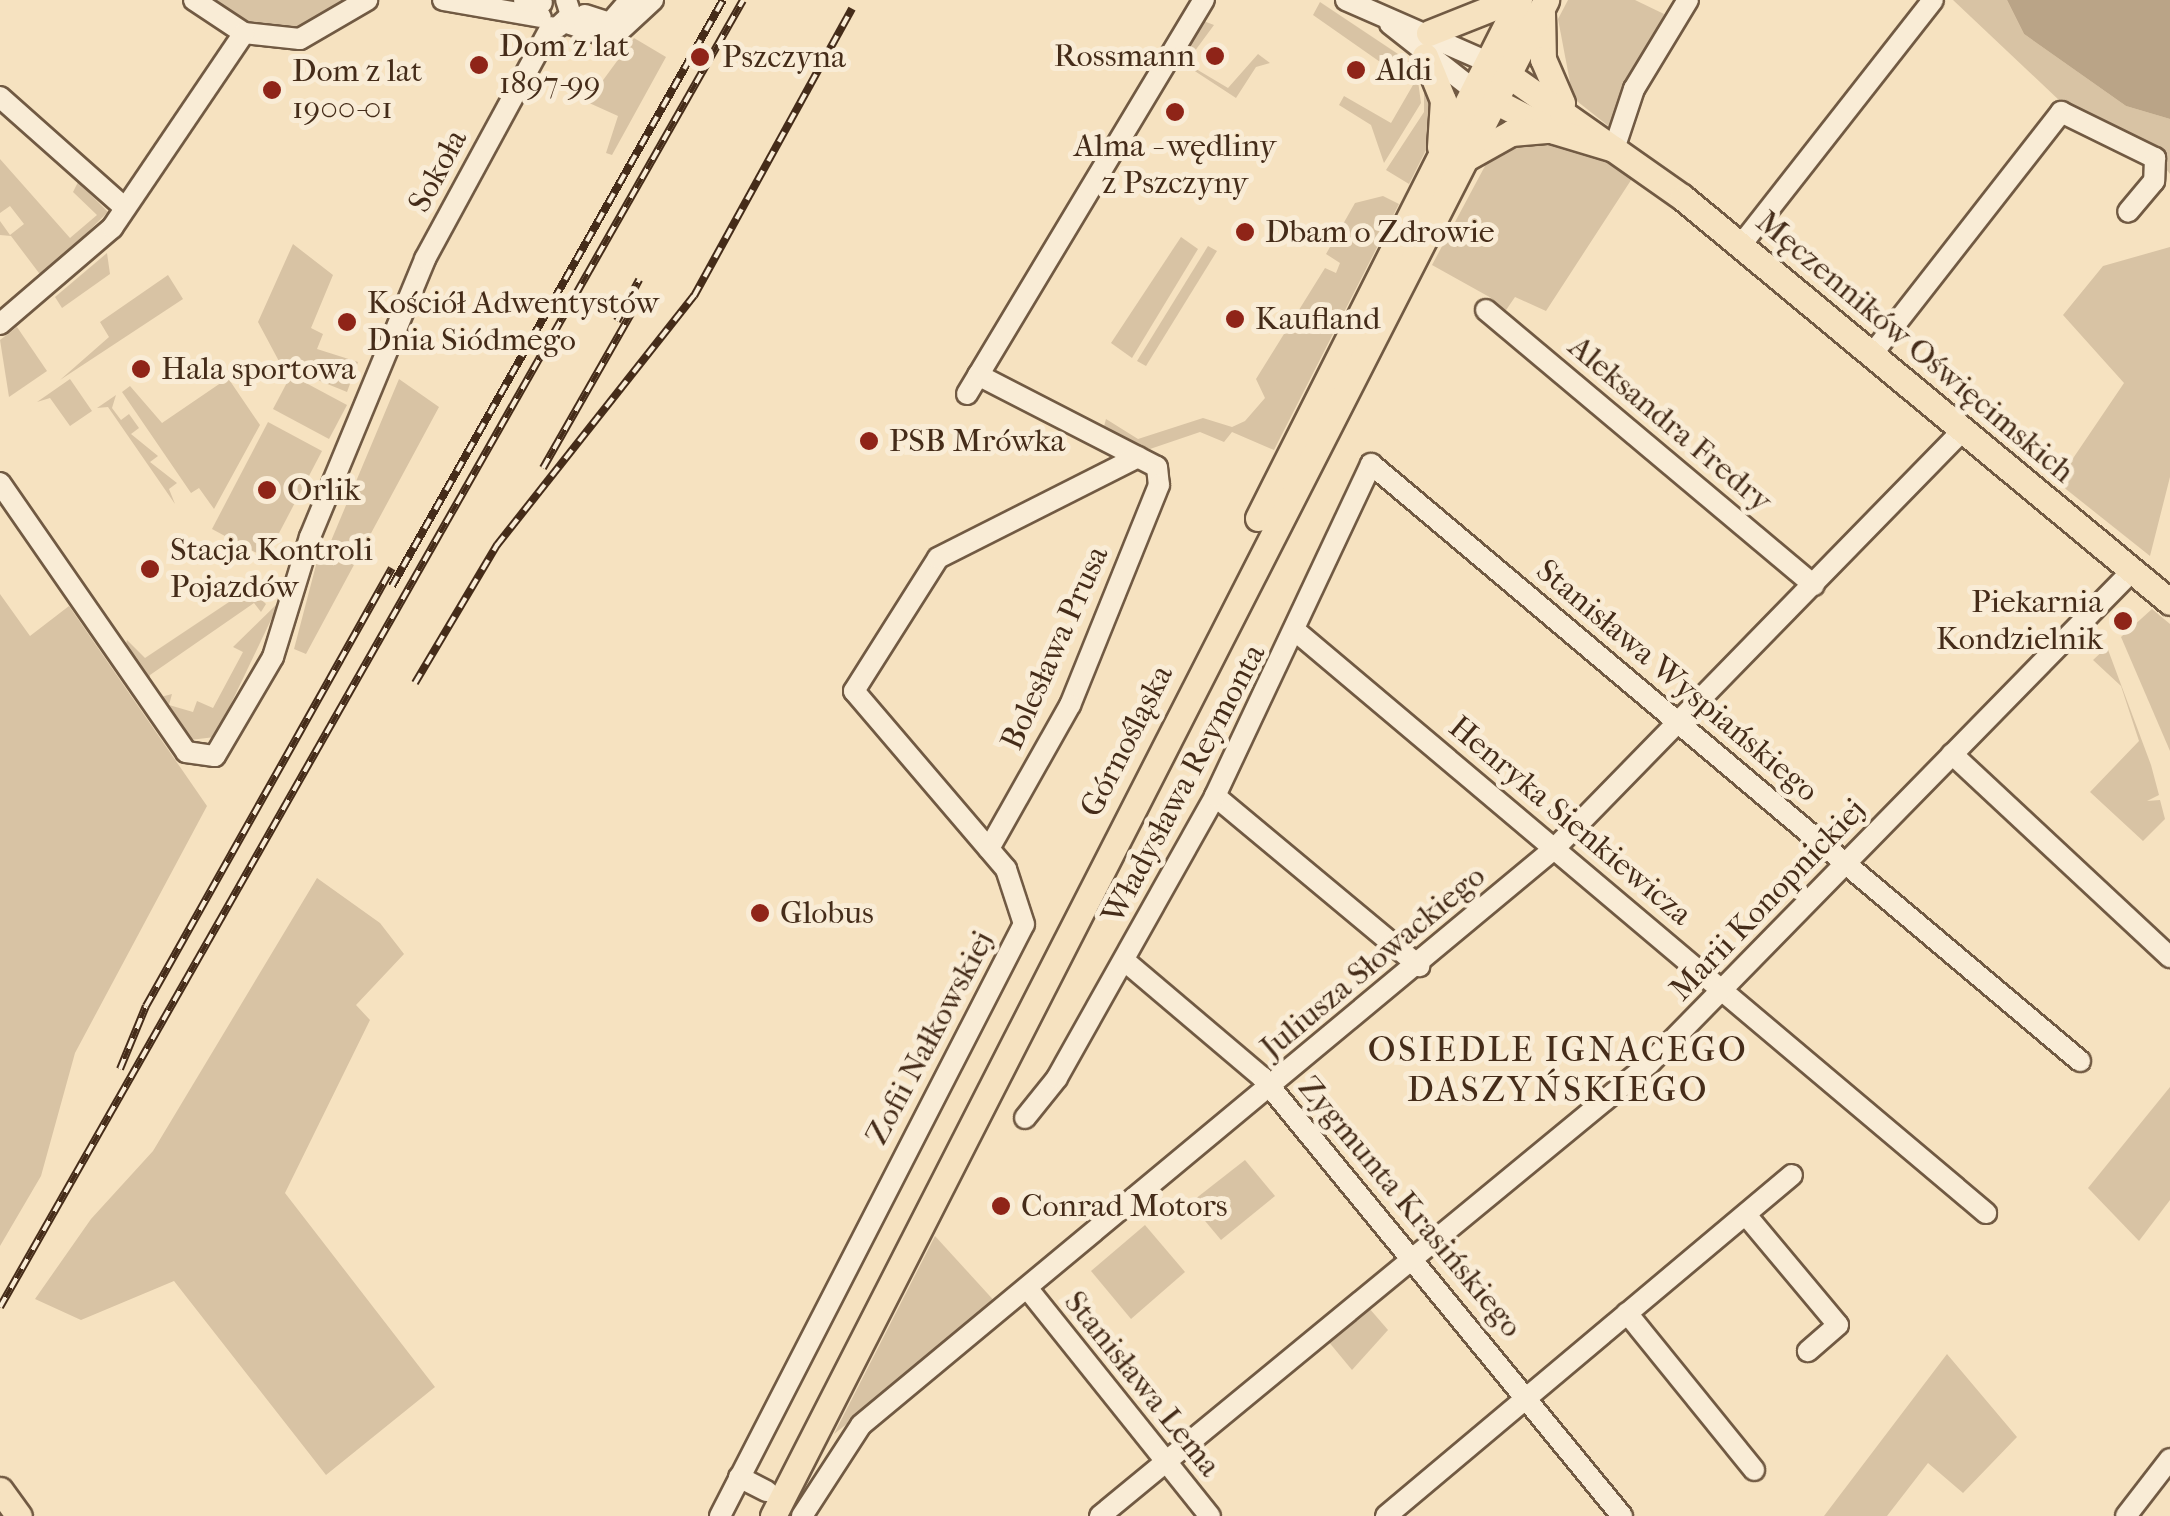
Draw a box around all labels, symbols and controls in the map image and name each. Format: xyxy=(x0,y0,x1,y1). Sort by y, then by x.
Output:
place label: Dom z lat 1897-99 xyxy=(499,28,629,103)
place label: Rossmann xyxy=(1054,37,1195,75)
place label: Pszczyna xyxy=(722,38,846,76)
marker: Pszczyna xyxy=(687,44,713,70)
marker: Rossmann xyxy=(1204,45,1226,67)
place label: Aldi xyxy=(1376,51,1432,89)
place label: Dom z lat 1900-01 xyxy=(292,53,422,128)
marker: Dom z lat 1897-99 xyxy=(468,54,490,76)
marker: Aldi xyxy=(1345,59,1367,81)
marker: Dom z lat 1900-01 xyxy=(261,79,283,101)
marker: Alma - wędliny z Pszczyny xyxy=(1164,101,1186,123)
street label: Sokoła xyxy=(400,123,476,219)
place label: Alma - wędliny z Pszczyny xyxy=(1074,128,1276,203)
street label: Męczenników Oświęcimskich xyxy=(1748,203,2082,491)
place label: Dbam o Zdrowie xyxy=(1265,213,1494,251)
marker: Dbam o Zdrowie xyxy=(1234,221,1256,243)
place label: Kościół Adwentystów Dnia Siódmego xyxy=(367,285,659,360)
place label: Kaufland xyxy=(1255,300,1380,338)
marker: Kaufland xyxy=(1224,308,1246,330)
marker: Kościół Adwentystów Dnia Siódmego xyxy=(336,311,358,333)
street label: Aleksandra Fredry xyxy=(1561,328,1779,520)
place label: Hala sportowa xyxy=(161,350,356,388)
marker: Hala sportowa xyxy=(130,358,152,380)
place label: PSB Mrówka xyxy=(889,422,1065,460)
marker: PSB Mrówka xyxy=(858,430,880,452)
place label: Orlik xyxy=(287,471,361,509)
marker: Orlik xyxy=(256,479,278,501)
place label: Stacja Kontroli Pojazdów xyxy=(170,532,373,607)
street label: Bolesława Prusa xyxy=(993,540,1117,756)
street label: Stanisława Wyspiańskiego xyxy=(1528,552,1826,810)
marker: Stacja Kontroli Pojazdów xyxy=(139,558,161,580)
place label: Piekarnia Kondzielnik xyxy=(1936,584,2103,659)
marker: Piekarnia Kondzielnik xyxy=(2112,610,2134,632)
street label: Władysława Reymonta xyxy=(1094,638,1274,930)
street label: Górnośląska xyxy=(1072,659,1182,823)
street label: Henryka Sienkiewicza xyxy=(1441,708,1699,934)
street label: Marii Konopnickiej xyxy=(1662,791,1874,1009)
street label: Juliusza Słowackiego xyxy=(1253,857,1493,1067)
place label: Globus xyxy=(780,894,874,932)
marker: Globus xyxy=(749,902,771,924)
street label: Zofii Nałkowskiej xyxy=(858,925,1002,1151)
district label: OSIEDLE IGNACEGO DASZYŃSKIEGO xyxy=(1368,1029,1748,1111)
street label: Zygmunta Krasińskiego xyxy=(1290,1069,1530,1345)
place label: Conrad Motors xyxy=(1021,1187,1228,1225)
marker: Conrad Motors xyxy=(990,1195,1012,1217)
street label: Stanisława Lema xyxy=(1056,1284,1228,1484)

